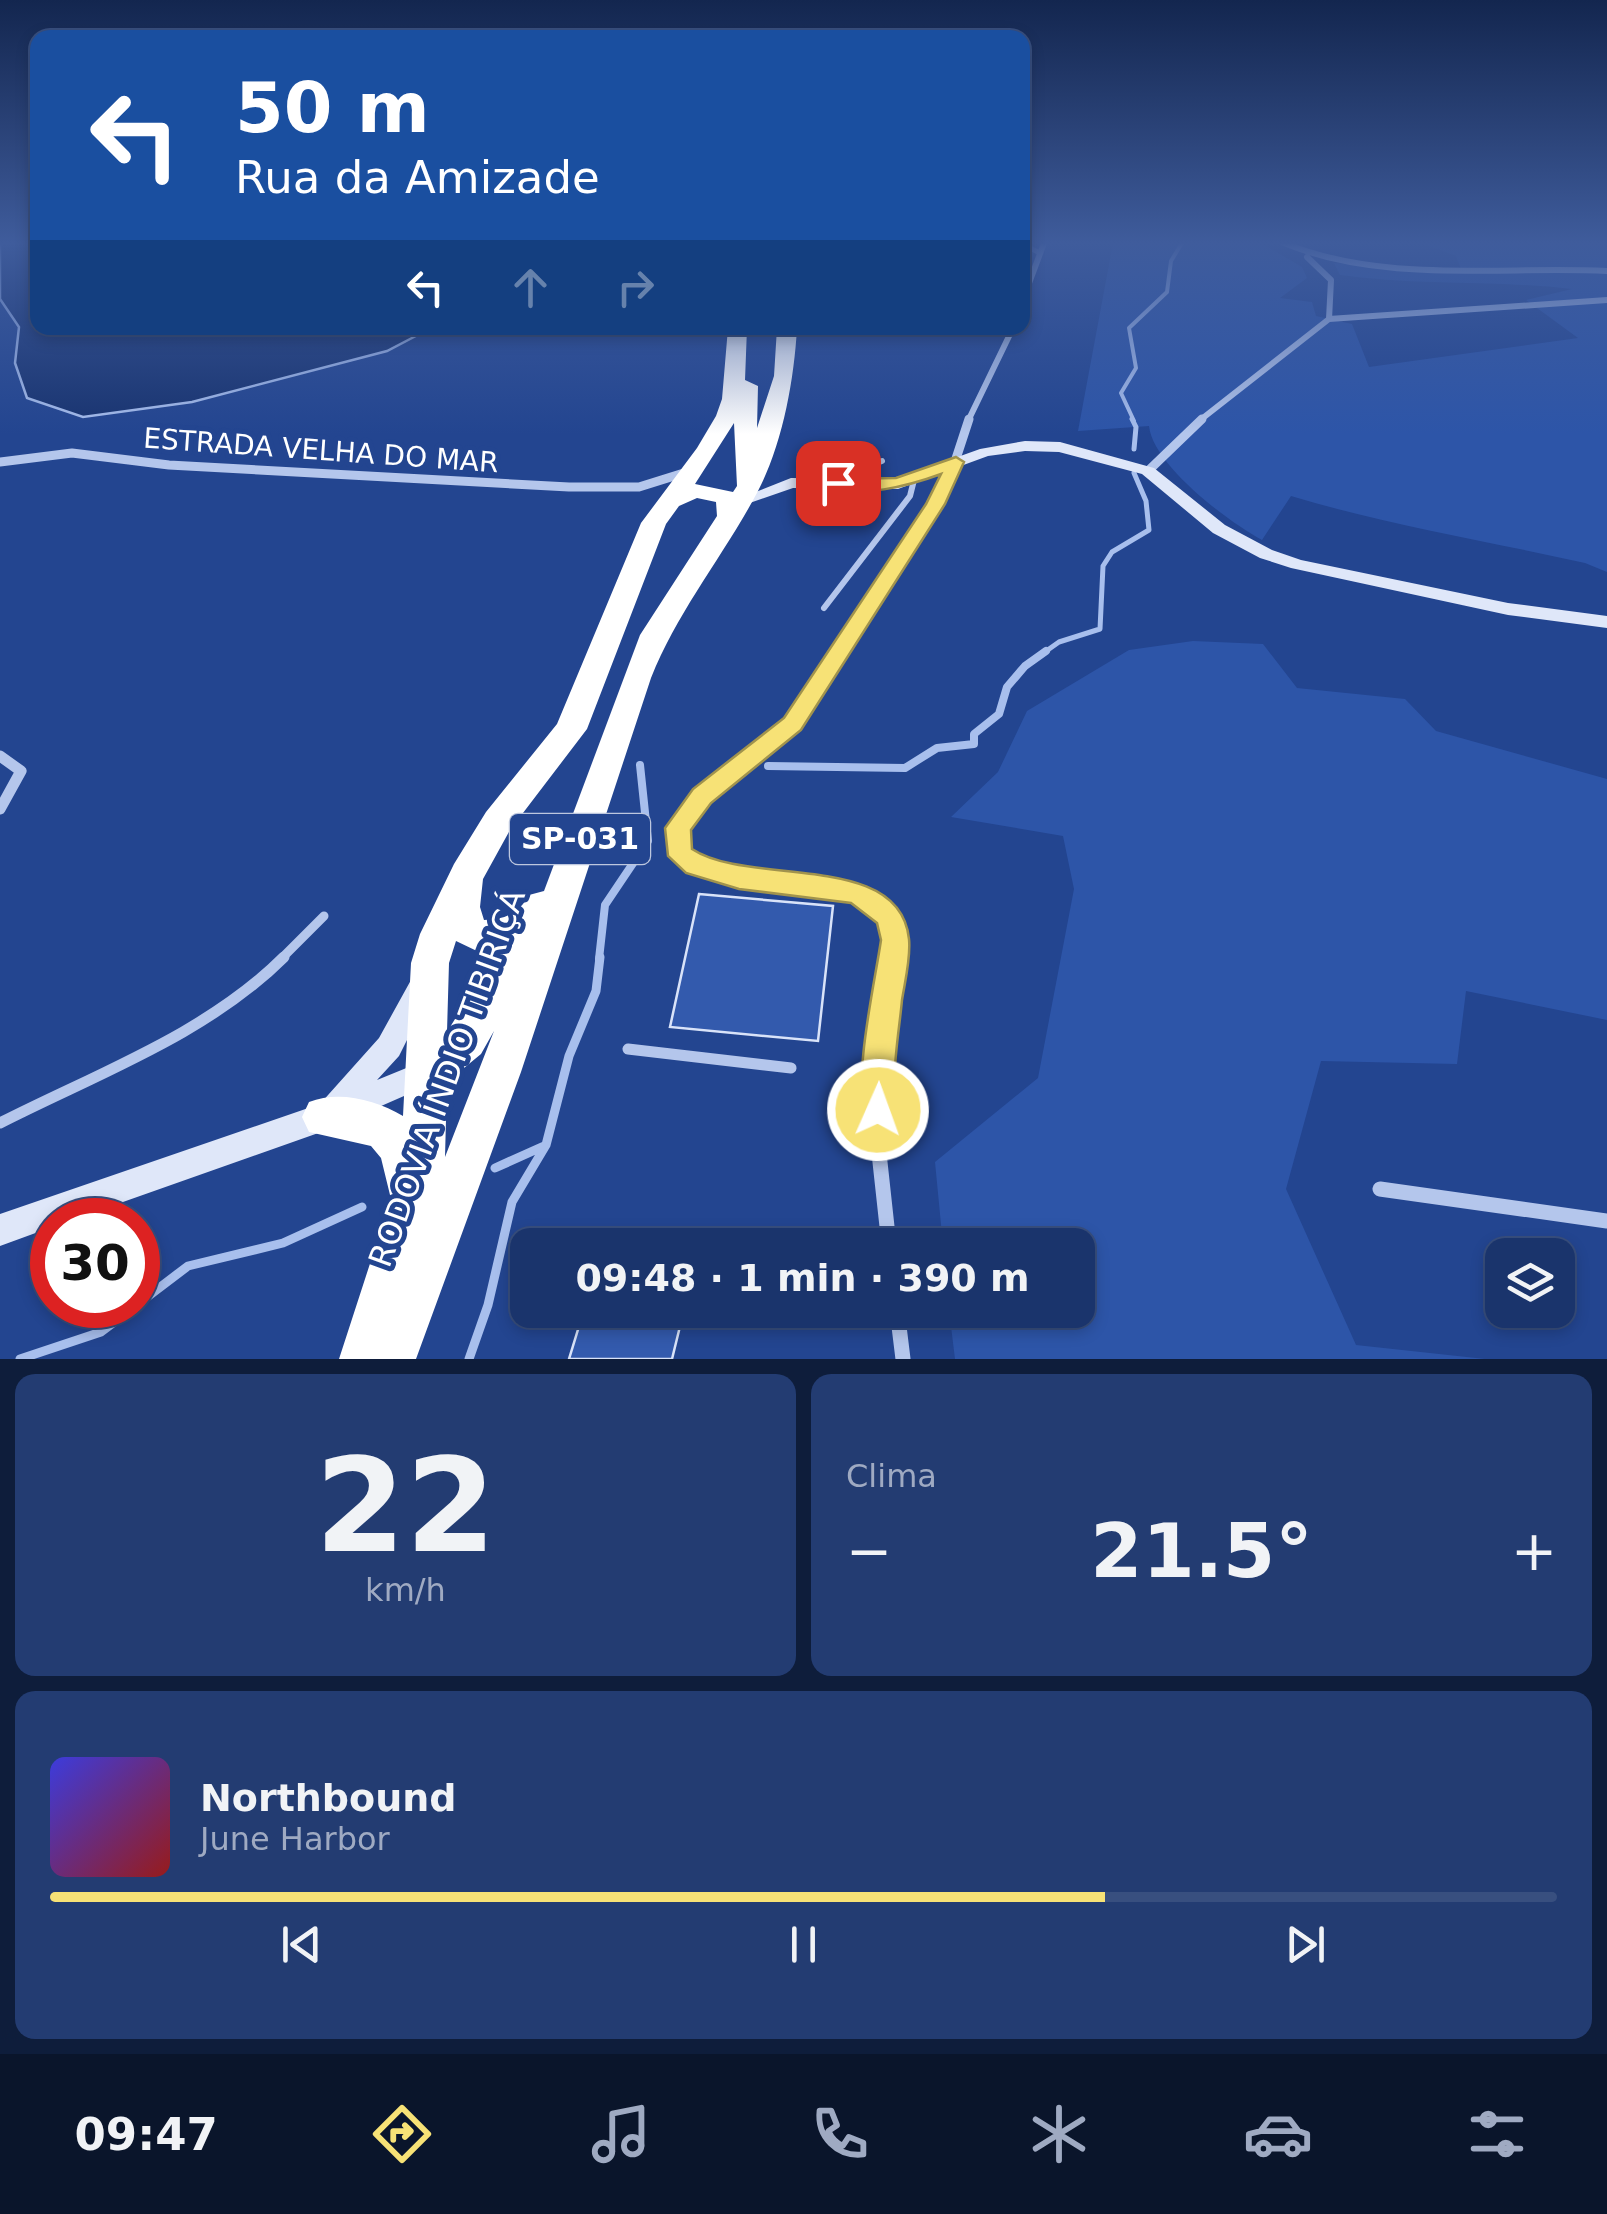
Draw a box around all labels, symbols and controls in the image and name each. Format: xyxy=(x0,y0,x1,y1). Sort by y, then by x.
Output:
text: 50 m xyxy=(235,67,430,149)
icon: left xyxy=(70,70,200,200)
text: Rua da Amizade xyxy=(235,151,600,204)
icon: left xyxy=(398,260,453,315)
icon: ahead xyxy=(503,260,558,315)
icon: right xyxy=(608,260,663,315)
street label: ESTRADA VELHA DO MAR xyxy=(142,422,500,479)
pin xyxy=(796,441,881,526)
icon: arrive xyxy=(811,456,866,511)
road number: SP-031 xyxy=(510,814,650,864)
street label: RODOVIA ÍNDIO TIBIRIÇÁ xyxy=(361,884,533,1272)
position arrow xyxy=(826,1058,930,1162)
speed limit sign: 30 xyxy=(30,1198,160,1328)
map controls xyxy=(1485,1238,1575,1328)
button: layers xyxy=(1485,1238,1575,1328)
text: 09:48 · 1 min · 390 m xyxy=(575,1256,1030,1300)
text: 22 xyxy=(315,1430,496,1582)
text: Clima xyxy=(846,1457,937,1495)
text: 21.5° xyxy=(1090,1507,1313,1595)
text: − xyxy=(846,1519,892,1583)
text: + xyxy=(1511,1519,1557,1583)
text: km/h xyxy=(365,1571,446,1609)
text: Northbound xyxy=(200,1776,456,1820)
text: June Harbor xyxy=(200,1820,390,1858)
icon: previous xyxy=(274,1917,329,1972)
icon: pause xyxy=(776,1917,831,1972)
icon: next xyxy=(1278,1917,1333,1972)
icon: directions xyxy=(367,2099,437,2169)
icon: music xyxy=(586,2099,656,2169)
icon: phone xyxy=(805,2099,875,2169)
icon: climate xyxy=(1024,2099,1094,2169)
icon: car xyxy=(1243,2099,1313,2169)
icon: filters xyxy=(1462,2099,1532,2169)
text: 09:47 xyxy=(75,2108,218,2161)

